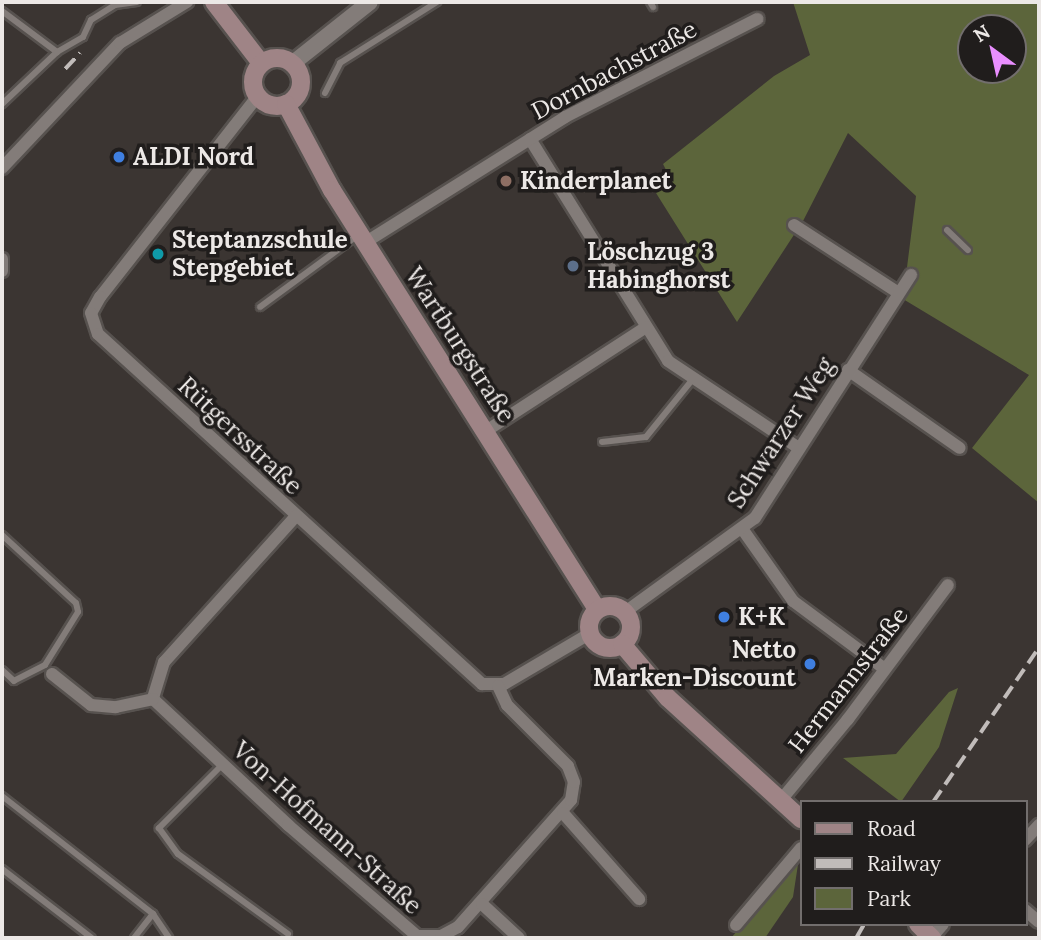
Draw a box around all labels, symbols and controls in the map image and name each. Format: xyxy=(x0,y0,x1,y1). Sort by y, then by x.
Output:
street label: Dornbachstraße xyxy=(527,14,701,126)
north arrow xyxy=(957,14,1027,84)
text: N xyxy=(969,19,994,47)
place label: ALDI Nord xyxy=(133,143,254,171)
marker: ALDI Nord xyxy=(111,149,127,165)
place label: Kinderplanet xyxy=(520,167,672,195)
marker: Kinderplanet xyxy=(498,173,514,189)
place label: Steptanzschule Stepgebiet xyxy=(172,226,348,282)
place label: Löschzug 3 Habinghorst xyxy=(587,238,730,294)
marker: Steptanzschule Stepgebiet xyxy=(150,246,166,262)
marker: Löschzug 3 Habinghorst xyxy=(565,258,581,274)
street label: Wartburgstraße xyxy=(399,262,521,428)
street label: Schwarzer Weg xyxy=(722,352,840,514)
street label: Rütgersstraße xyxy=(172,371,308,501)
street label: Hermannstraße xyxy=(782,601,914,759)
place label: K+K xyxy=(738,603,785,631)
marker: K+K xyxy=(716,609,732,625)
place label: Netto Marken-Discount xyxy=(593,636,796,692)
marker: Netto Marken-Discount xyxy=(802,656,818,672)
street label: Von-Hofmann-Straße xyxy=(227,736,427,920)
legend xyxy=(800,800,1027,926)
text: Road xyxy=(867,815,916,842)
text: Railway xyxy=(867,850,941,877)
text: Park xyxy=(867,885,911,912)

